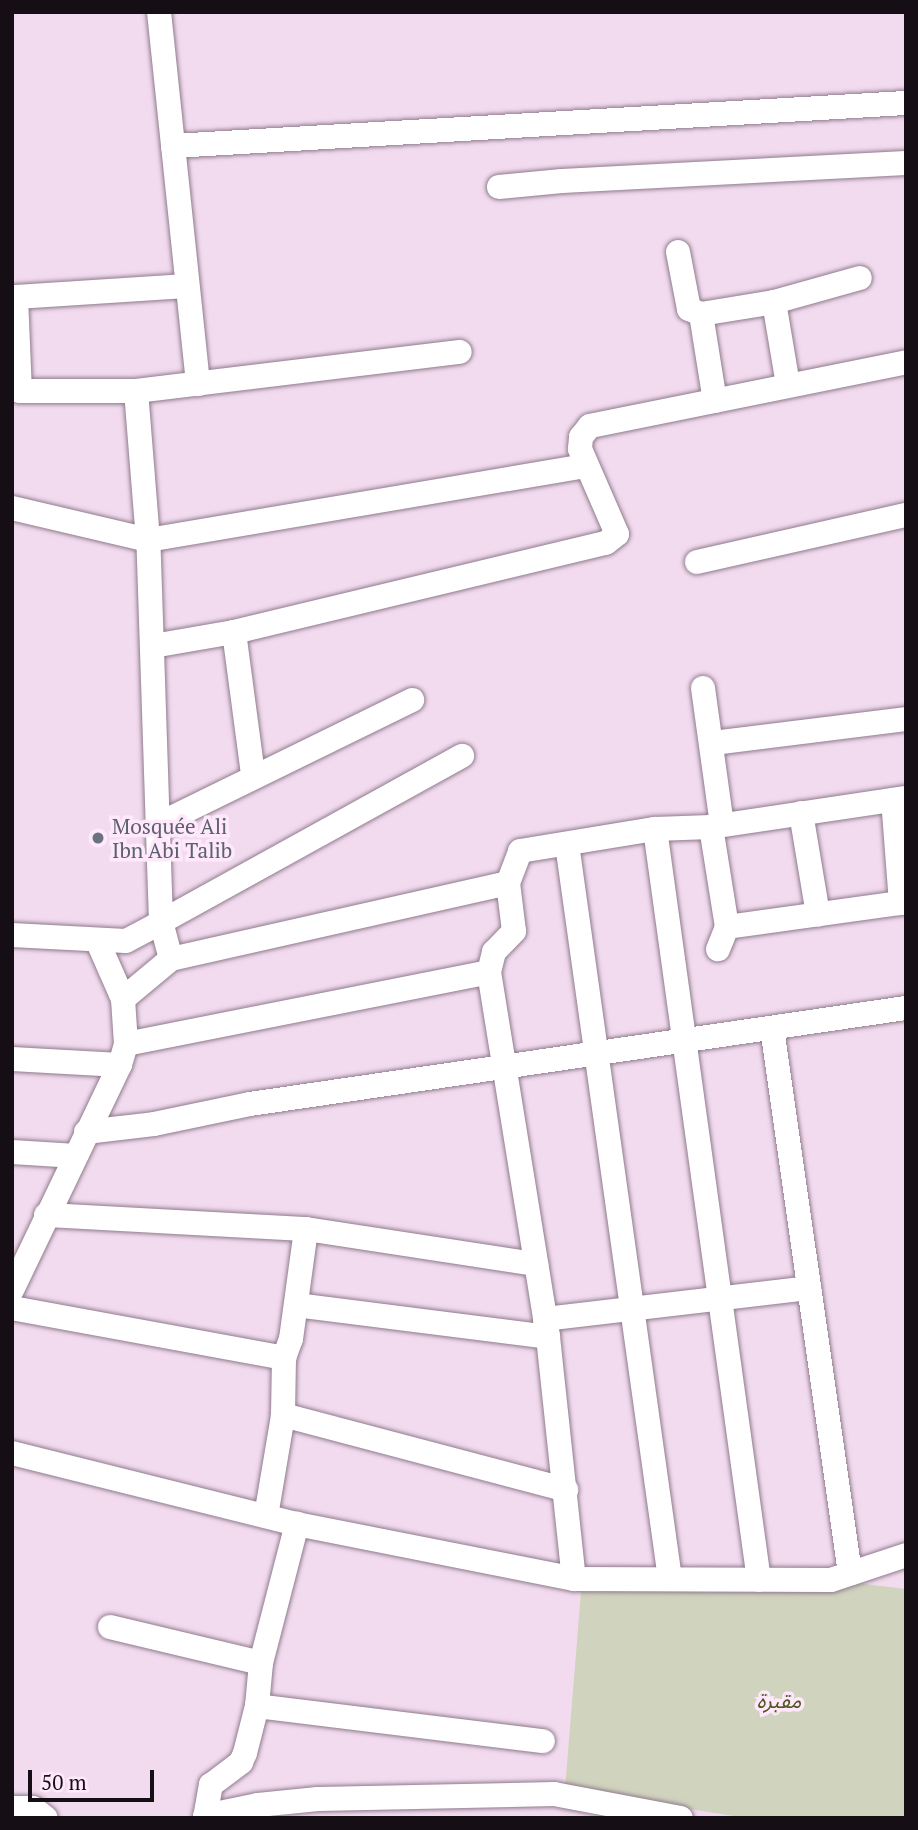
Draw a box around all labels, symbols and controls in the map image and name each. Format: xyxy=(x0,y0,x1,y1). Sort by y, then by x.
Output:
place label: Mosquée Ali Ibn Abi Talib xyxy=(112,813,233,863)
marker: Mosquée Ali Ibn Abi Talib xyxy=(90,830,106,846)
park label: مقبرة xyxy=(757,1687,801,1713)
scale bar xyxy=(32,1756,158,1800)
text: 50 m xyxy=(41,1768,87,1796)

